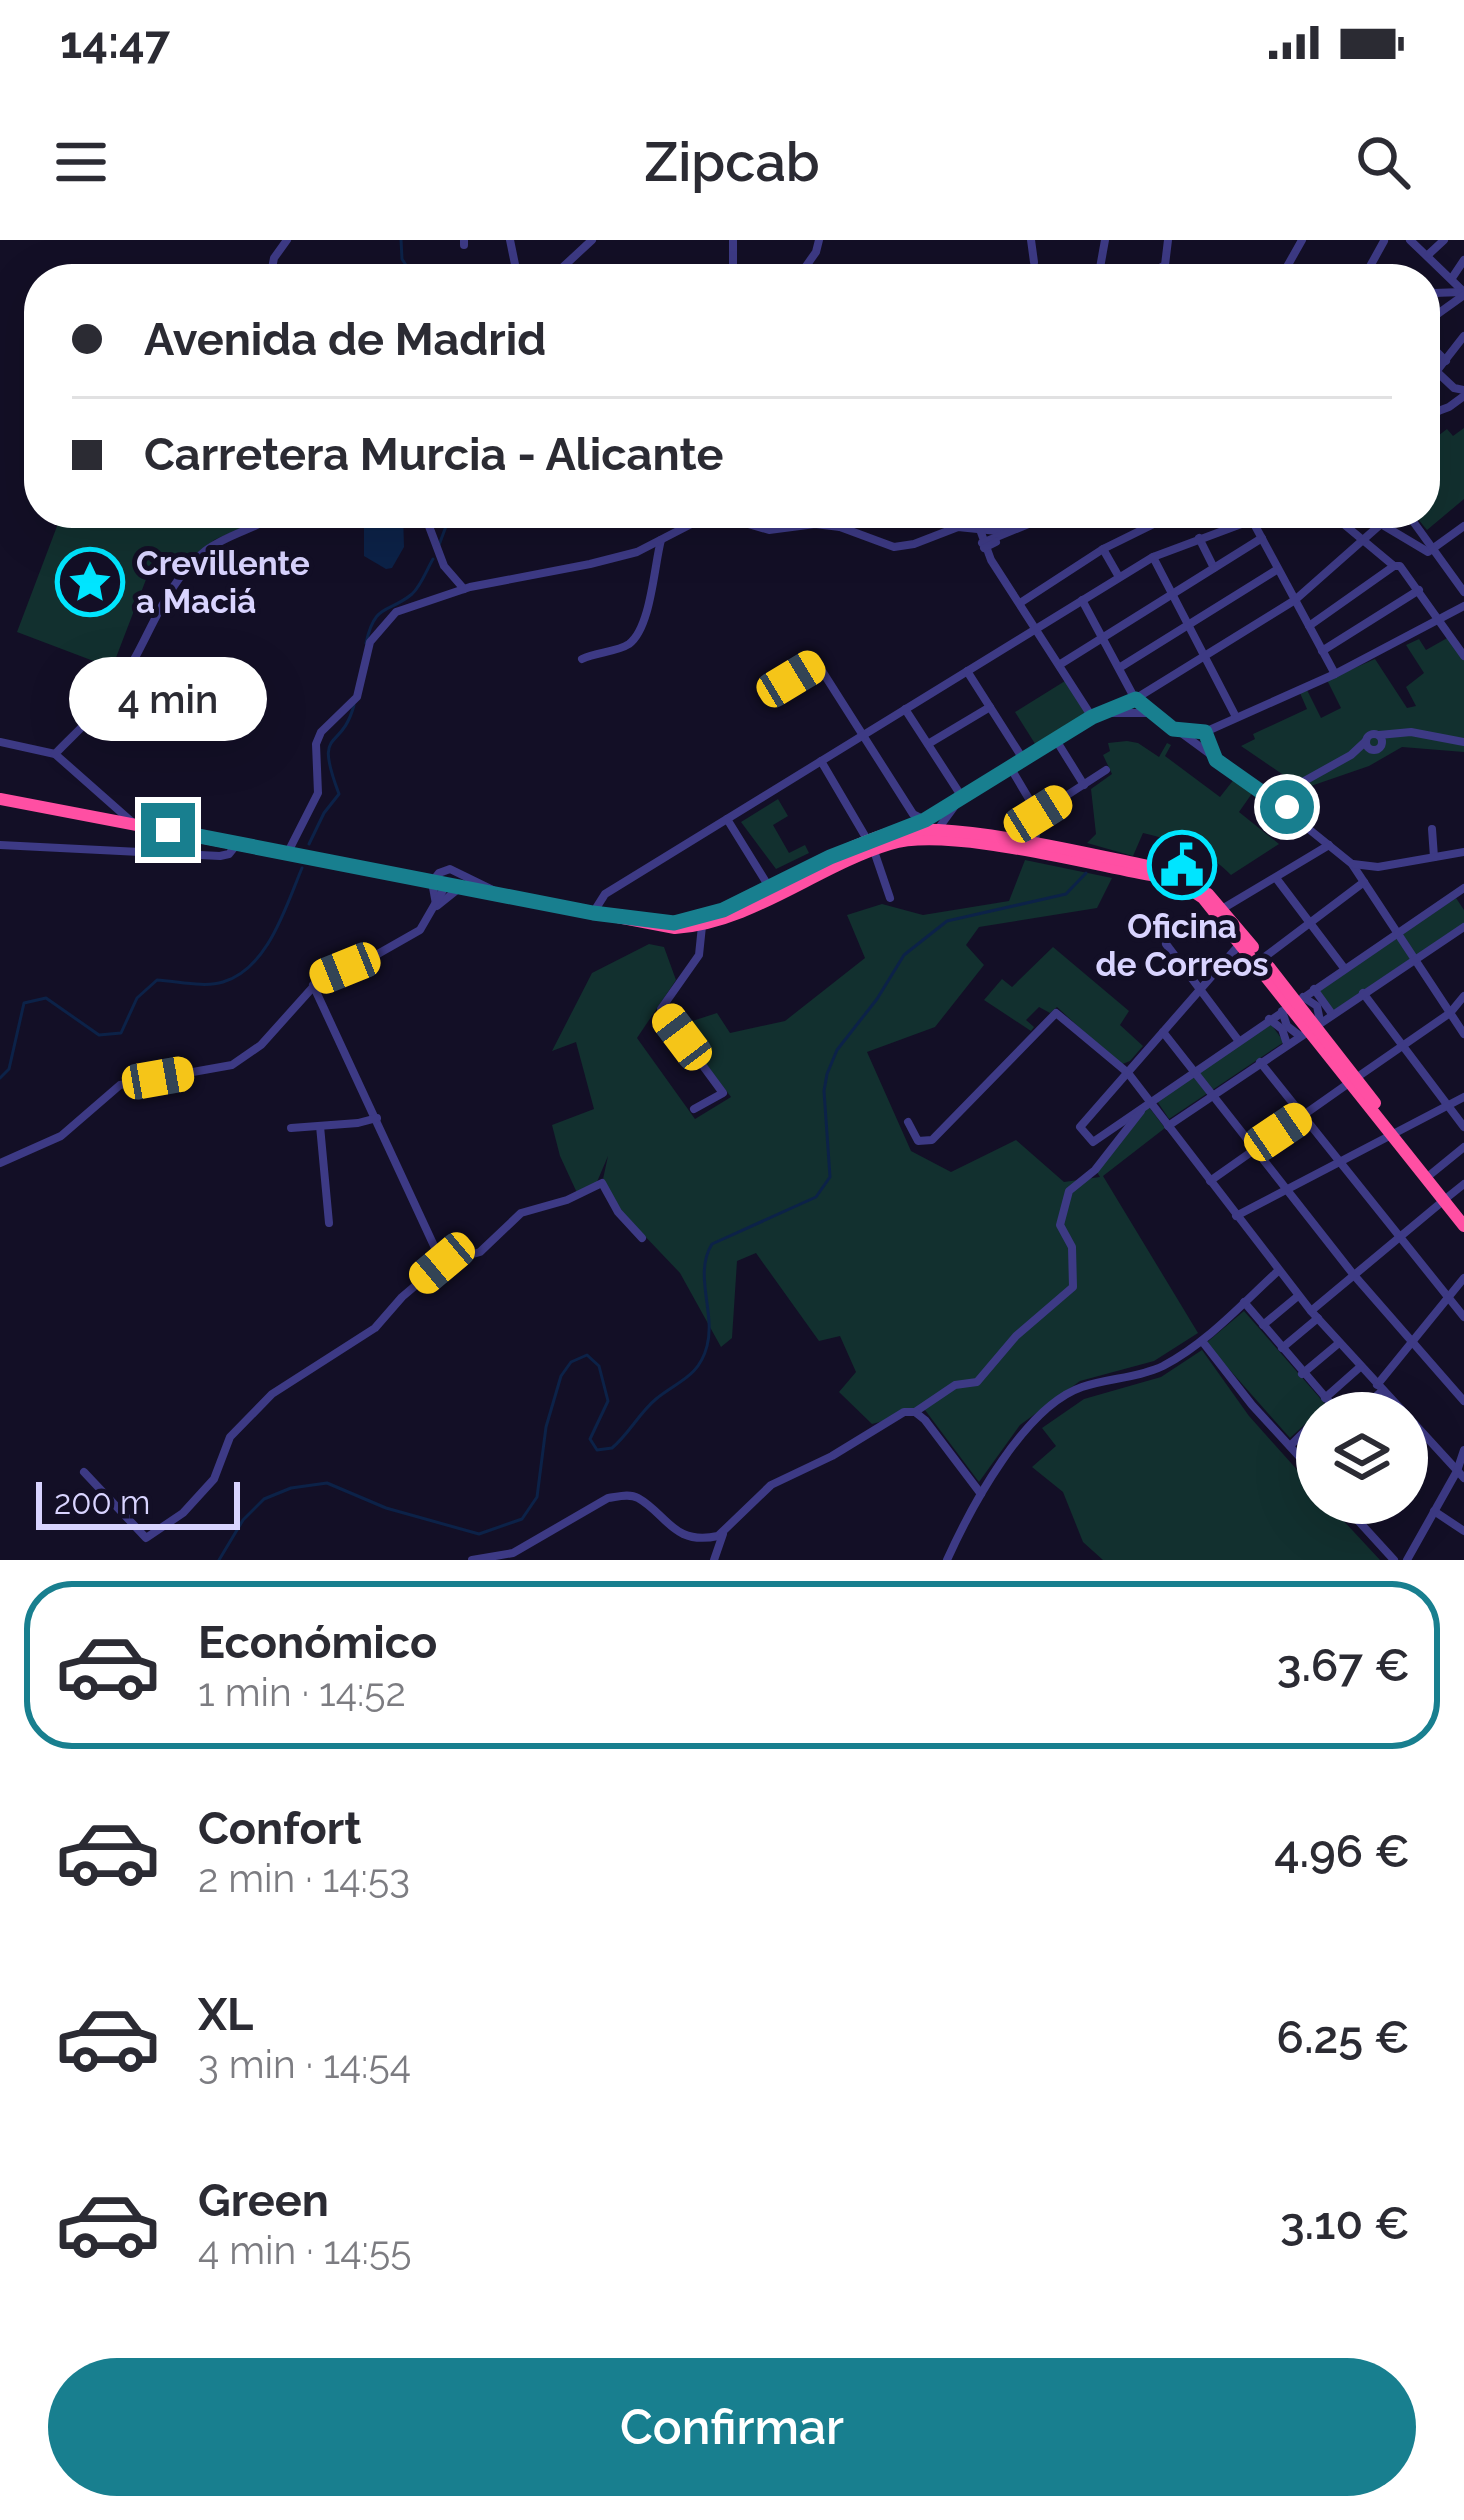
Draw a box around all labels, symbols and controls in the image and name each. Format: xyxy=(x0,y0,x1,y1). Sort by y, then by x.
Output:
text: 14:47 xyxy=(60,16,170,69)
icon: menu xyxy=(48,129,114,195)
icon: search xyxy=(1350,129,1416,195)
text: Zipcab xyxy=(644,130,820,194)
text: Avenida de Madrid xyxy=(144,313,546,366)
text: Carretera Murcia - Alicante xyxy=(144,428,723,481)
place label: Crevillente a Maciá xyxy=(136,544,310,621)
place icon: Crevillente a Maciá xyxy=(55,547,125,617)
car xyxy=(751,645,831,713)
callout: 4 min xyxy=(69,656,267,740)
text: 4 min xyxy=(118,676,218,722)
car xyxy=(998,780,1078,848)
route start xyxy=(1260,780,1314,834)
route end xyxy=(141,803,195,857)
public building icon: Oficina de Correos xyxy=(1147,830,1217,900)
place label: Oficina de Correos xyxy=(1096,907,1268,984)
car xyxy=(305,938,385,998)
car xyxy=(646,997,718,1077)
car xyxy=(119,1054,197,1102)
car xyxy=(1238,1097,1318,1167)
car xyxy=(403,1226,481,1300)
map controls xyxy=(1296,1392,1428,1524)
button: layers xyxy=(1296,1392,1428,1524)
scale bar xyxy=(36,1476,240,1529)
text: 200 m xyxy=(54,1483,150,1522)
icon: car xyxy=(54,1611,162,1719)
text: Económico xyxy=(198,1616,437,1669)
text: 3.67 € xyxy=(1277,1639,1410,1692)
text: 1 min · 14:52 xyxy=(198,1669,406,1715)
icon: car xyxy=(54,1797,162,1905)
text: Confort xyxy=(198,1802,361,1855)
text: 4.96 € xyxy=(1274,1825,1410,1878)
text: 2 min · 14:53 xyxy=(198,1855,410,1901)
icon: car xyxy=(54,1983,162,2091)
text: XL xyxy=(198,1988,253,2041)
text: 6.25 € xyxy=(1277,2011,1410,2064)
text: 3 min · 14:54 xyxy=(198,2041,411,2087)
icon: car xyxy=(54,2169,162,2277)
text: Green xyxy=(198,2174,329,2227)
text: 3.10 € xyxy=(1280,2197,1410,2250)
text: 4 min · 14:55 xyxy=(198,2227,411,2273)
button: Confirmar xyxy=(48,2358,1416,2496)

